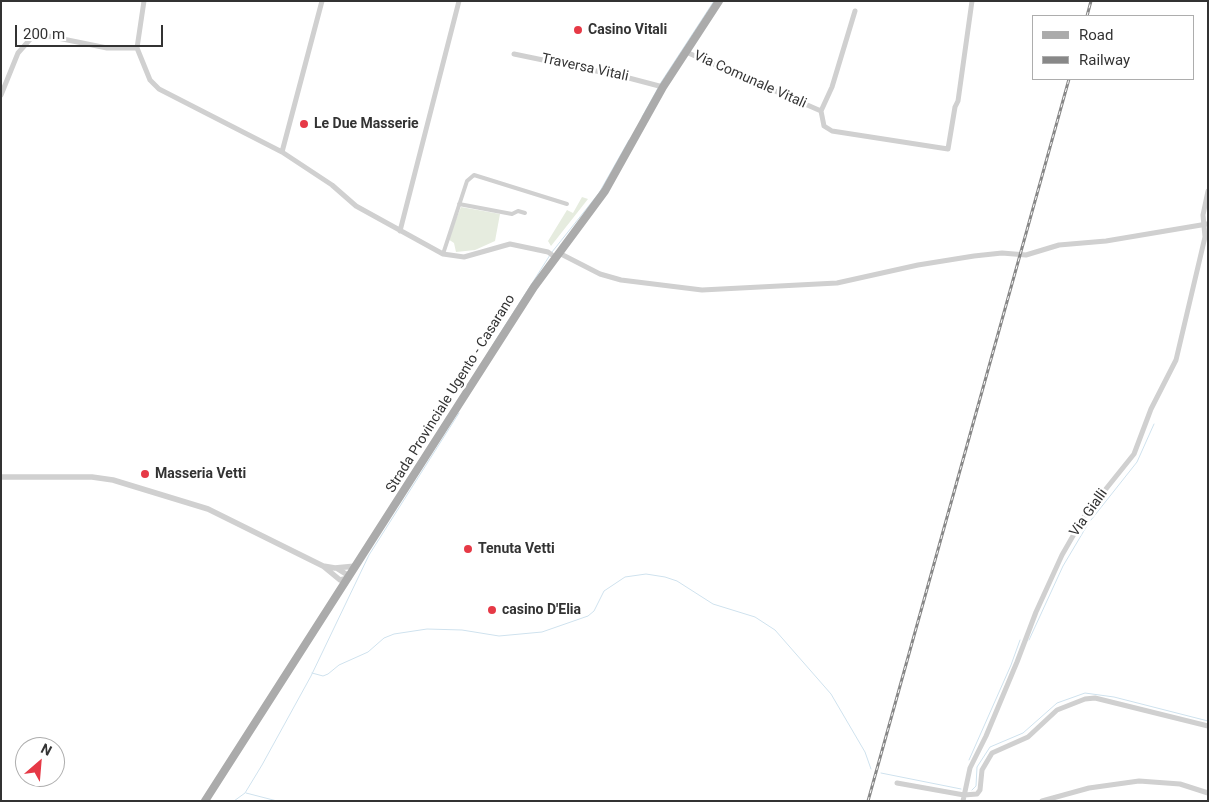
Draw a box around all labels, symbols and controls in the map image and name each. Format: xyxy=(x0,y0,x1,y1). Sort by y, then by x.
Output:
scale bar xyxy=(18,15,165,47)
legend xyxy=(1032,15,1194,80)
place label: Casino Vitali xyxy=(588,22,667,38)
marker: Casino Vitali xyxy=(572,24,584,36)
text: 200 m xyxy=(23,25,65,43)
text: Road xyxy=(1079,26,1113,44)
street label: Via Comunale Vitali xyxy=(691,48,809,112)
street label: Traversa Vitali xyxy=(540,51,630,85)
text: Railway xyxy=(1079,51,1130,69)
place label: Le Due Masserie xyxy=(314,116,419,132)
marker: Le Due Masserie xyxy=(298,118,310,130)
street label: Strada Provinciale Ugento - Casarano xyxy=(383,292,519,496)
place label: Masseria Vetti xyxy=(155,466,246,482)
marker: Masseria Vetti xyxy=(139,468,151,480)
street label: Via Gialli xyxy=(1067,486,1111,540)
place label: Tenuta Vetti xyxy=(478,541,555,557)
marker: Tenuta Vetti xyxy=(462,543,474,555)
place label: casino D'Elia xyxy=(502,602,581,618)
marker: casino D'Elia xyxy=(486,604,498,616)
north arrow xyxy=(15,737,65,787)
text: N xyxy=(38,740,54,759)

